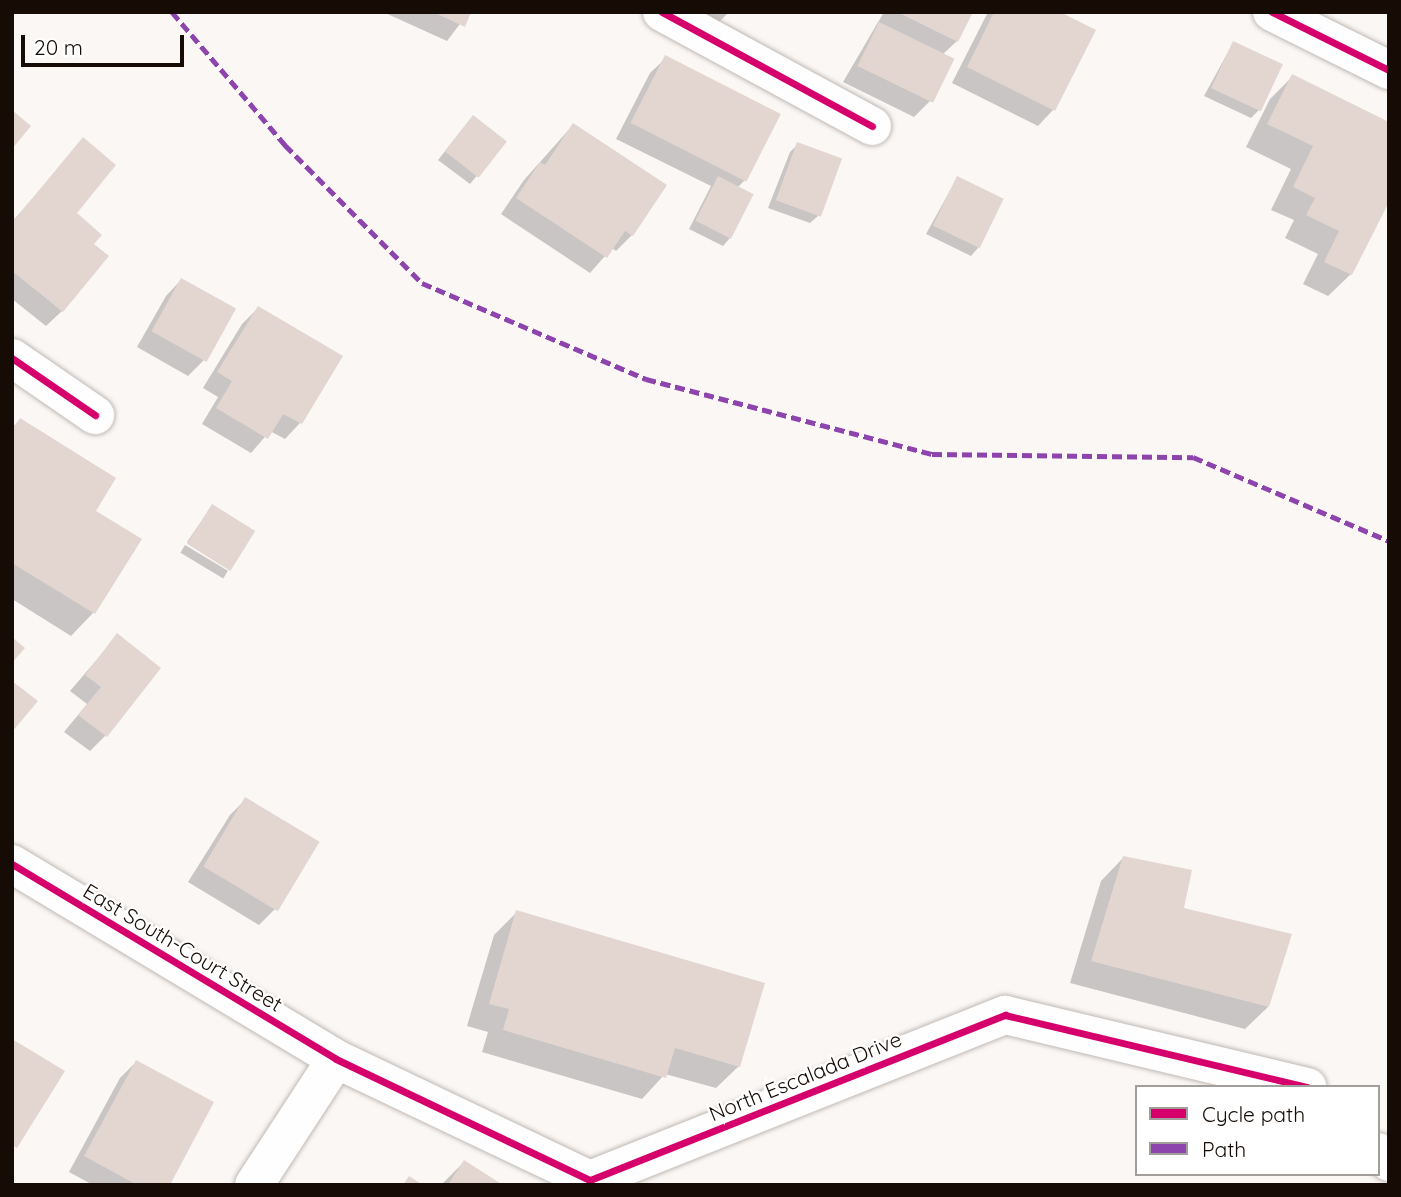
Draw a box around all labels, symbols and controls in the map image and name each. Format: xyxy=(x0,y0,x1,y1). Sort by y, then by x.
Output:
scale bar xyxy=(24,21,187,65)
text: 20 m xyxy=(34,34,83,60)
street label: East South-Court Street xyxy=(79,878,287,1016)
street label: North Escalada Drive xyxy=(705,1026,905,1126)
legend xyxy=(1135,1085,1380,1176)
text: Cycle path xyxy=(1202,1101,1305,1127)
text: Path xyxy=(1202,1136,1246,1162)

